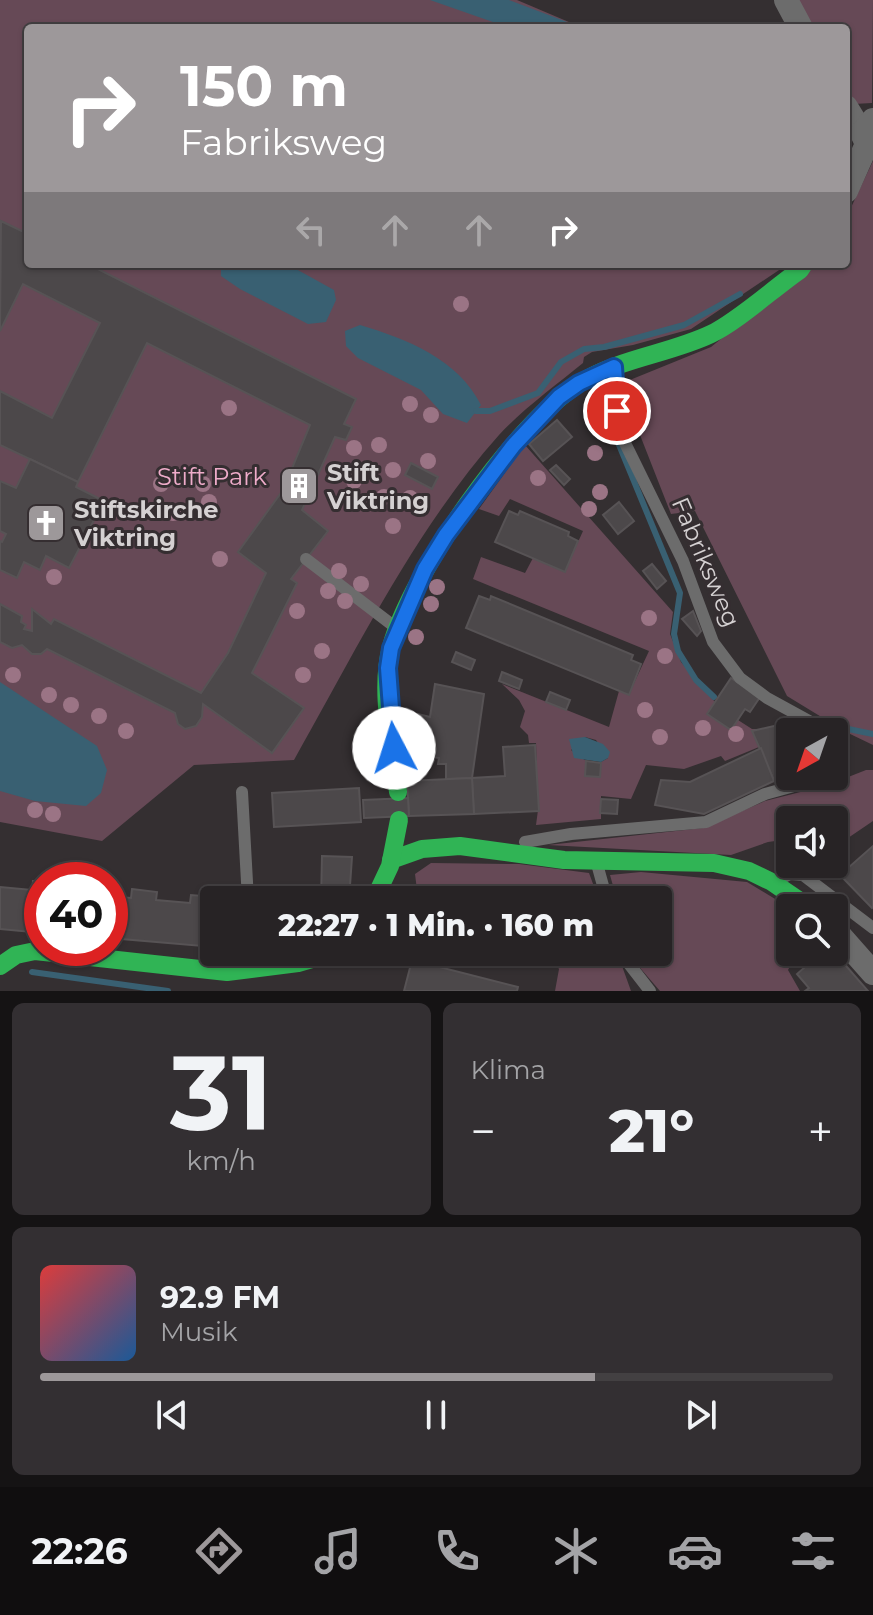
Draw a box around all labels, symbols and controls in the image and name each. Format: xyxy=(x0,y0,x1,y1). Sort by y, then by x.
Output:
text: 150 m xyxy=(180,52,348,120)
icon: right xyxy=(48,56,152,160)
text: Fabriksweg xyxy=(180,120,387,164)
icon: left xyxy=(289,208,333,252)
icon: ahead xyxy=(373,208,417,252)
icon: ahead xyxy=(457,208,501,252)
icon: right xyxy=(541,208,585,252)
pin xyxy=(583,377,651,445)
icon: arrive xyxy=(595,389,639,433)
place label: Stift Viktring xyxy=(326,458,429,515)
park label: Stift Park xyxy=(157,462,268,491)
building icon: Stift Viktring xyxy=(278,465,320,507)
street label: Fabriksweg xyxy=(666,493,746,631)
place label: Stiftskirche Viktring xyxy=(73,495,218,552)
church icon: Stiftskirche Viktring xyxy=(25,502,67,544)
position arrow xyxy=(352,706,436,790)
north arrow xyxy=(776,718,848,790)
map controls xyxy=(776,718,848,966)
button: sound xyxy=(776,806,848,878)
speed limit sign: 40 xyxy=(24,862,128,966)
button: search xyxy=(776,894,848,966)
text: 22:27 · 1 Min. · 160 m xyxy=(278,907,594,944)
text: 31 xyxy=(170,1029,272,1156)
text: Klima xyxy=(471,1054,546,1086)
text: 21° xyxy=(609,1094,694,1167)
text: − xyxy=(471,1104,496,1158)
text: + xyxy=(808,1104,833,1158)
text: km/h xyxy=(187,1145,256,1177)
text: 92.9 FM xyxy=(160,1279,280,1316)
text: Musik xyxy=(160,1316,238,1348)
icon: previous xyxy=(150,1393,194,1437)
icon: pause xyxy=(414,1393,458,1437)
icon: next xyxy=(679,1393,723,1437)
icon: directions xyxy=(191,1523,247,1579)
icon: music xyxy=(310,1523,366,1579)
icon: phone xyxy=(429,1523,485,1579)
icon: climate xyxy=(548,1523,604,1579)
icon: car xyxy=(667,1523,723,1579)
icon: filters xyxy=(785,1523,841,1579)
text: 22:26 xyxy=(31,1529,128,1573)

